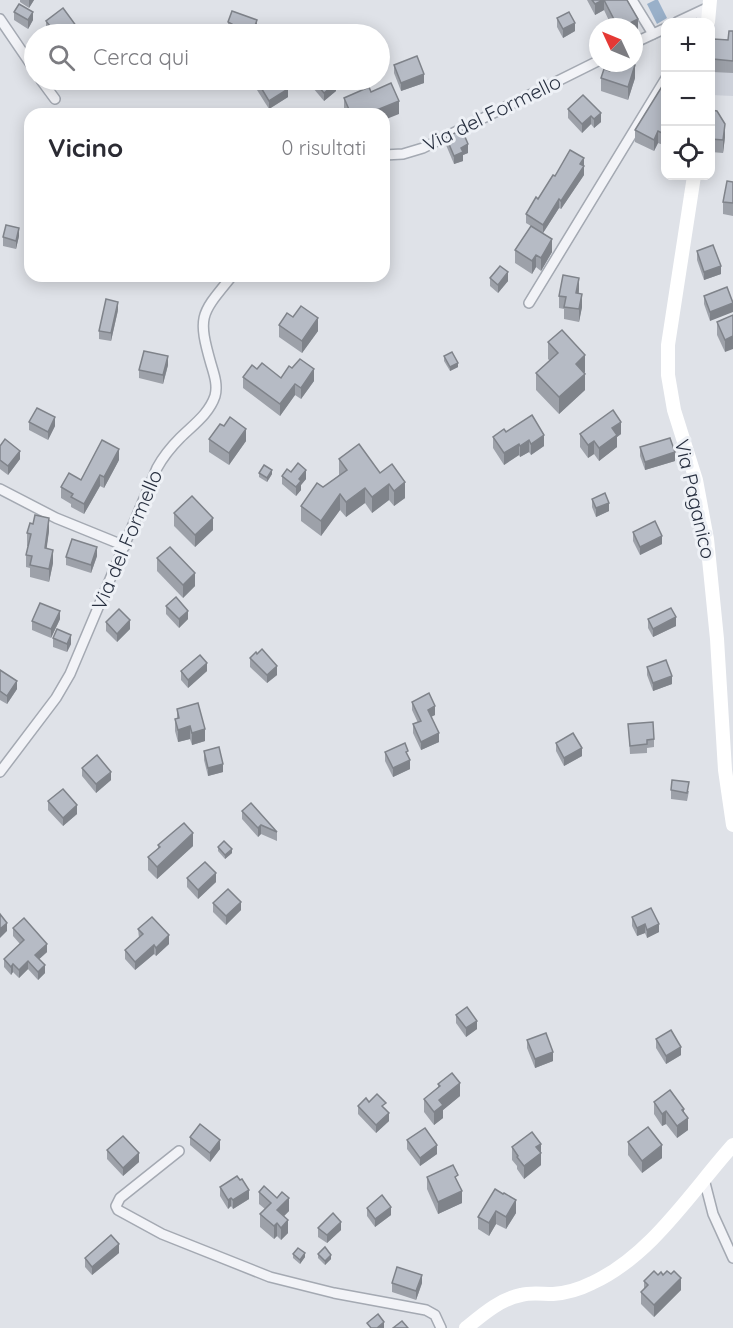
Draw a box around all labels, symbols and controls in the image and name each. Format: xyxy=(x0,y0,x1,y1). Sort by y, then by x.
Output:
north arrow xyxy=(589,18,643,72)
map controls xyxy=(661,18,715,180)
button: + xyxy=(661,18,715,72)
search box xyxy=(24,24,390,90)
icon: search xyxy=(45,41,78,74)
text: Cerca qui xyxy=(93,43,189,71)
street label: Via del Formello xyxy=(419,68,565,157)
button: − xyxy=(661,72,715,126)
button: locate xyxy=(661,126,715,180)
text: Vicino xyxy=(48,131,123,164)
text: 0 risultati xyxy=(281,135,366,160)
street label: Via Paganico xyxy=(670,437,721,561)
street label: Via del Formello xyxy=(86,466,167,614)

